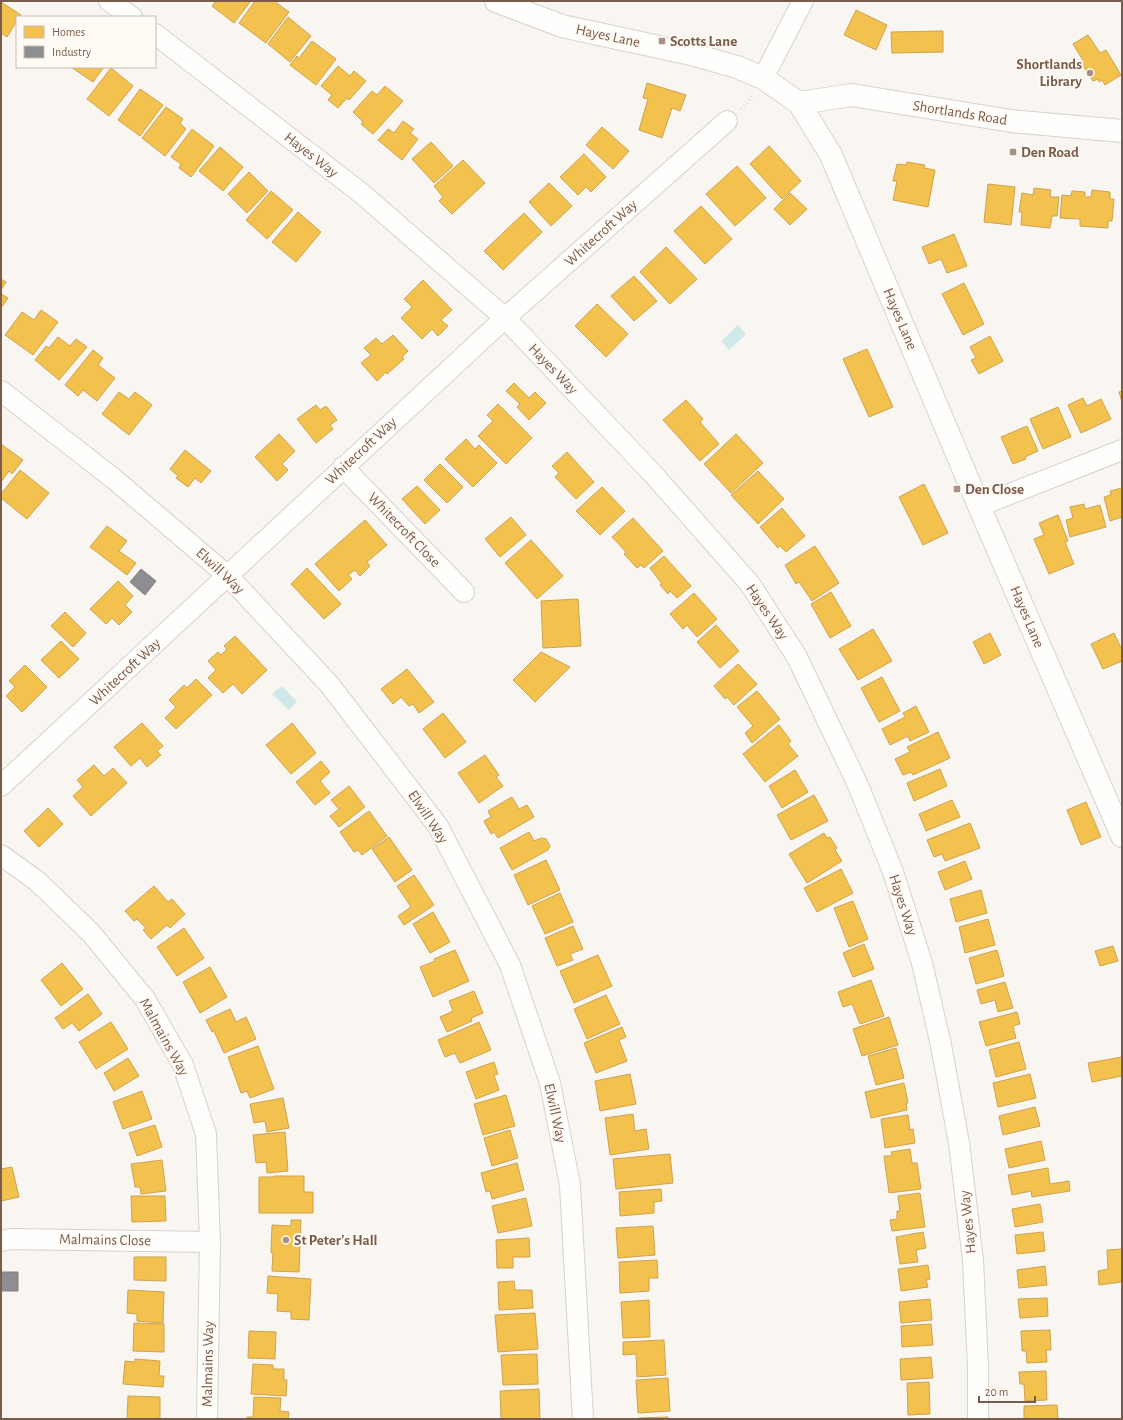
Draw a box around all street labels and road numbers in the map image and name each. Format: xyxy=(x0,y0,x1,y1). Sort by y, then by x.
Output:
street label: Hayes Lane xyxy=(574,22,642,50)
street label: Shortlands Road xyxy=(912,98,1009,128)
street label: Hayes Way xyxy=(281,130,341,181)
street label: Whitecroft Way xyxy=(562,196,640,269)
street label: Hayes Lane xyxy=(880,286,920,352)
street label: Hayes Way xyxy=(526,341,581,397)
street label: Whitecroft Way xyxy=(322,414,400,488)
street label: Whitecroft Close xyxy=(365,490,443,570)
street label: Elwill Way xyxy=(193,545,248,597)
street label: Hayes Way xyxy=(743,581,791,643)
street label: Hayes Lane xyxy=(1007,584,1047,650)
street label: Whitecroft Way xyxy=(86,635,164,709)
street label: Elwill Way xyxy=(405,788,451,847)
street label: Hayes Way xyxy=(886,872,920,938)
street label: Malmains Way xyxy=(137,996,192,1079)
street label: Elwill Way xyxy=(541,1082,569,1145)
street label: Hayes Way xyxy=(957,1189,979,1254)
street label: Malmains Close xyxy=(59,1232,151,1248)
street label: Malmains Way xyxy=(200,1320,216,1407)

